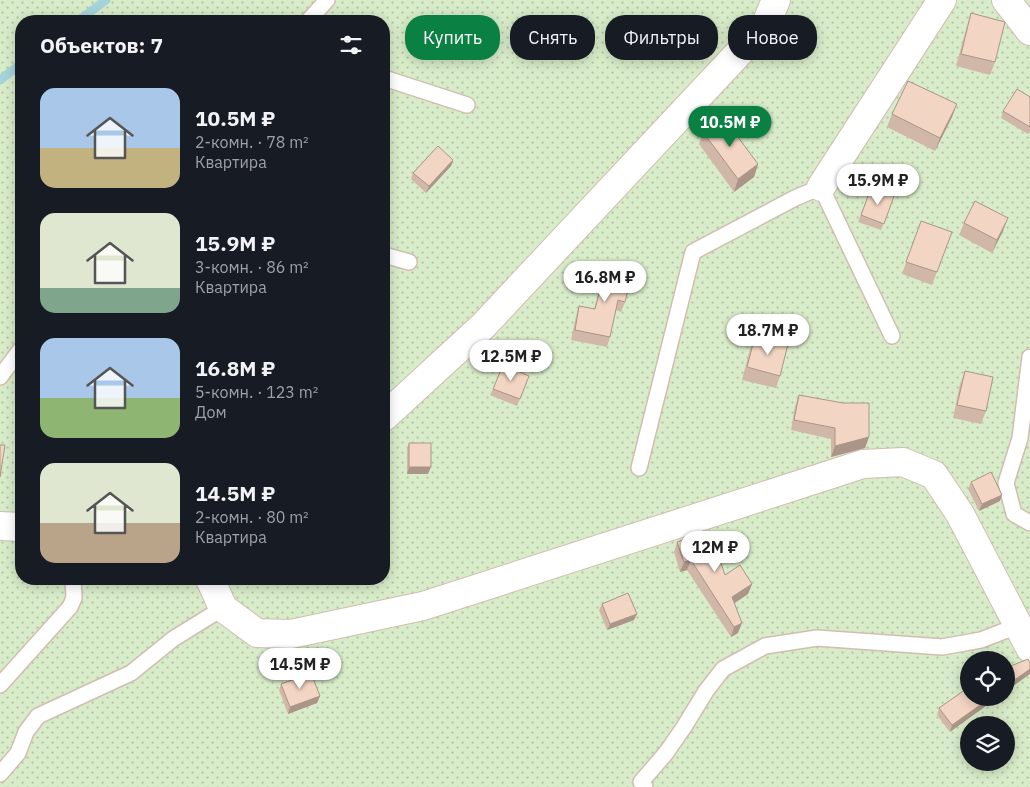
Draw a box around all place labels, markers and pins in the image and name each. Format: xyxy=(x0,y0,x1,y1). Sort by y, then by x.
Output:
pin: 10.5M ₽ xyxy=(684,106,776,148)
pin: 15.9M ₽ xyxy=(832,164,924,206)
pin: 16.8M ₽ xyxy=(559,260,651,303)
pin: 18.7M ₽ xyxy=(722,314,814,356)
pin: 12.5M ₽ xyxy=(465,340,557,382)
pin: 12M ₽ xyxy=(680,530,750,573)
pin: 14.5M ₽ xyxy=(254,648,346,690)

